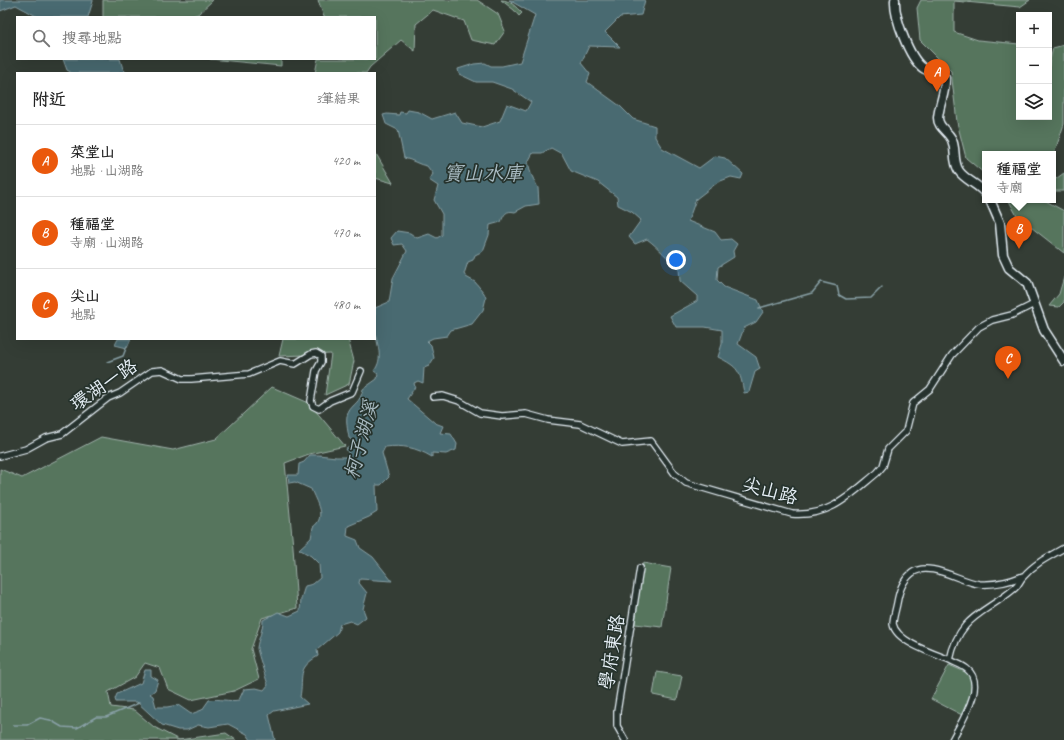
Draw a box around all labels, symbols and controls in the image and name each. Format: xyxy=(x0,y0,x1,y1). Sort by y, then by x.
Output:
map controls xyxy=(1016,12,1052,120)
button: + xyxy=(1016,12,1052,48)
search box xyxy=(16,16,376,60)
icon: search xyxy=(30,27,52,49)
text: 搜尋地點 xyxy=(62,29,122,48)
button: − xyxy=(1016,48,1052,84)
pin: A xyxy=(924,59,950,92)
button: layers xyxy=(1016,84,1052,120)
text: 附近 xyxy=(32,89,66,110)
text: 3筆結果 xyxy=(315,91,360,107)
text: 菜堂山 xyxy=(70,143,115,162)
popup xyxy=(982,151,1056,203)
text: A xyxy=(42,153,48,169)
text: 420 m xyxy=(332,153,360,169)
text: 種福堂 xyxy=(996,160,1042,179)
water label: 寶山水庫 xyxy=(443,161,525,186)
text: 地點 · 山湖路 xyxy=(70,163,144,179)
text: 寺廟 xyxy=(996,180,1023,196)
text: 種福堂 xyxy=(70,215,115,234)
pin: B xyxy=(1006,216,1032,249)
text: B xyxy=(42,225,48,241)
text: 470 m xyxy=(332,225,360,241)
text: 寺廟 · 山湖路 xyxy=(70,235,144,251)
your location xyxy=(666,250,686,270)
text: 尖山 xyxy=(70,287,100,306)
text: C xyxy=(42,297,48,313)
text: 480 m xyxy=(332,297,360,313)
text: 地點 xyxy=(70,307,96,323)
pin: C xyxy=(995,346,1021,379)
street label: 環湖一路 xyxy=(66,354,142,416)
water label: 柯子湖溪 xyxy=(339,397,384,482)
street label: 尖山路 xyxy=(739,472,801,510)
street label: 學府東路 xyxy=(594,613,630,691)

